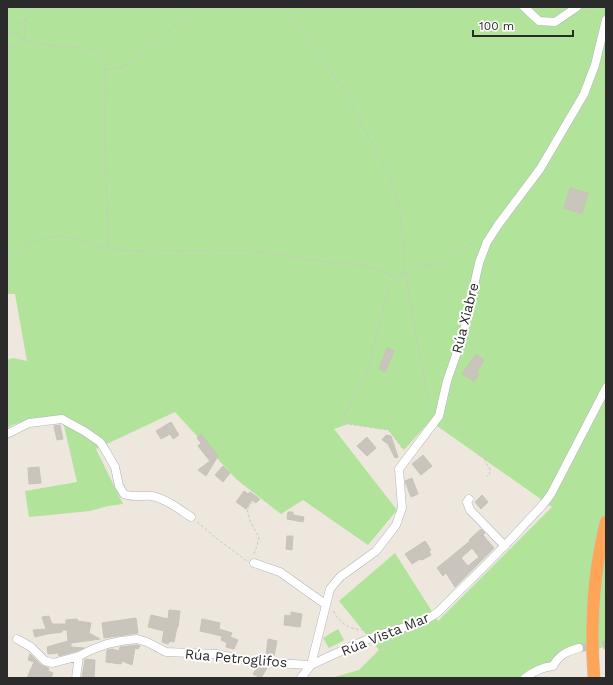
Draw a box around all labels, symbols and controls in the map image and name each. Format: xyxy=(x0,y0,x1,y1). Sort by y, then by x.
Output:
scale bar xyxy=(473,12,573,38)
text: 100 m xyxy=(479,19,514,33)
street label: Rúa Xiabre xyxy=(448,281,482,355)
street label: Rúa Vista Mar xyxy=(339,609,432,659)
street label: Rúa Petroglifos xyxy=(184,646,288,670)

